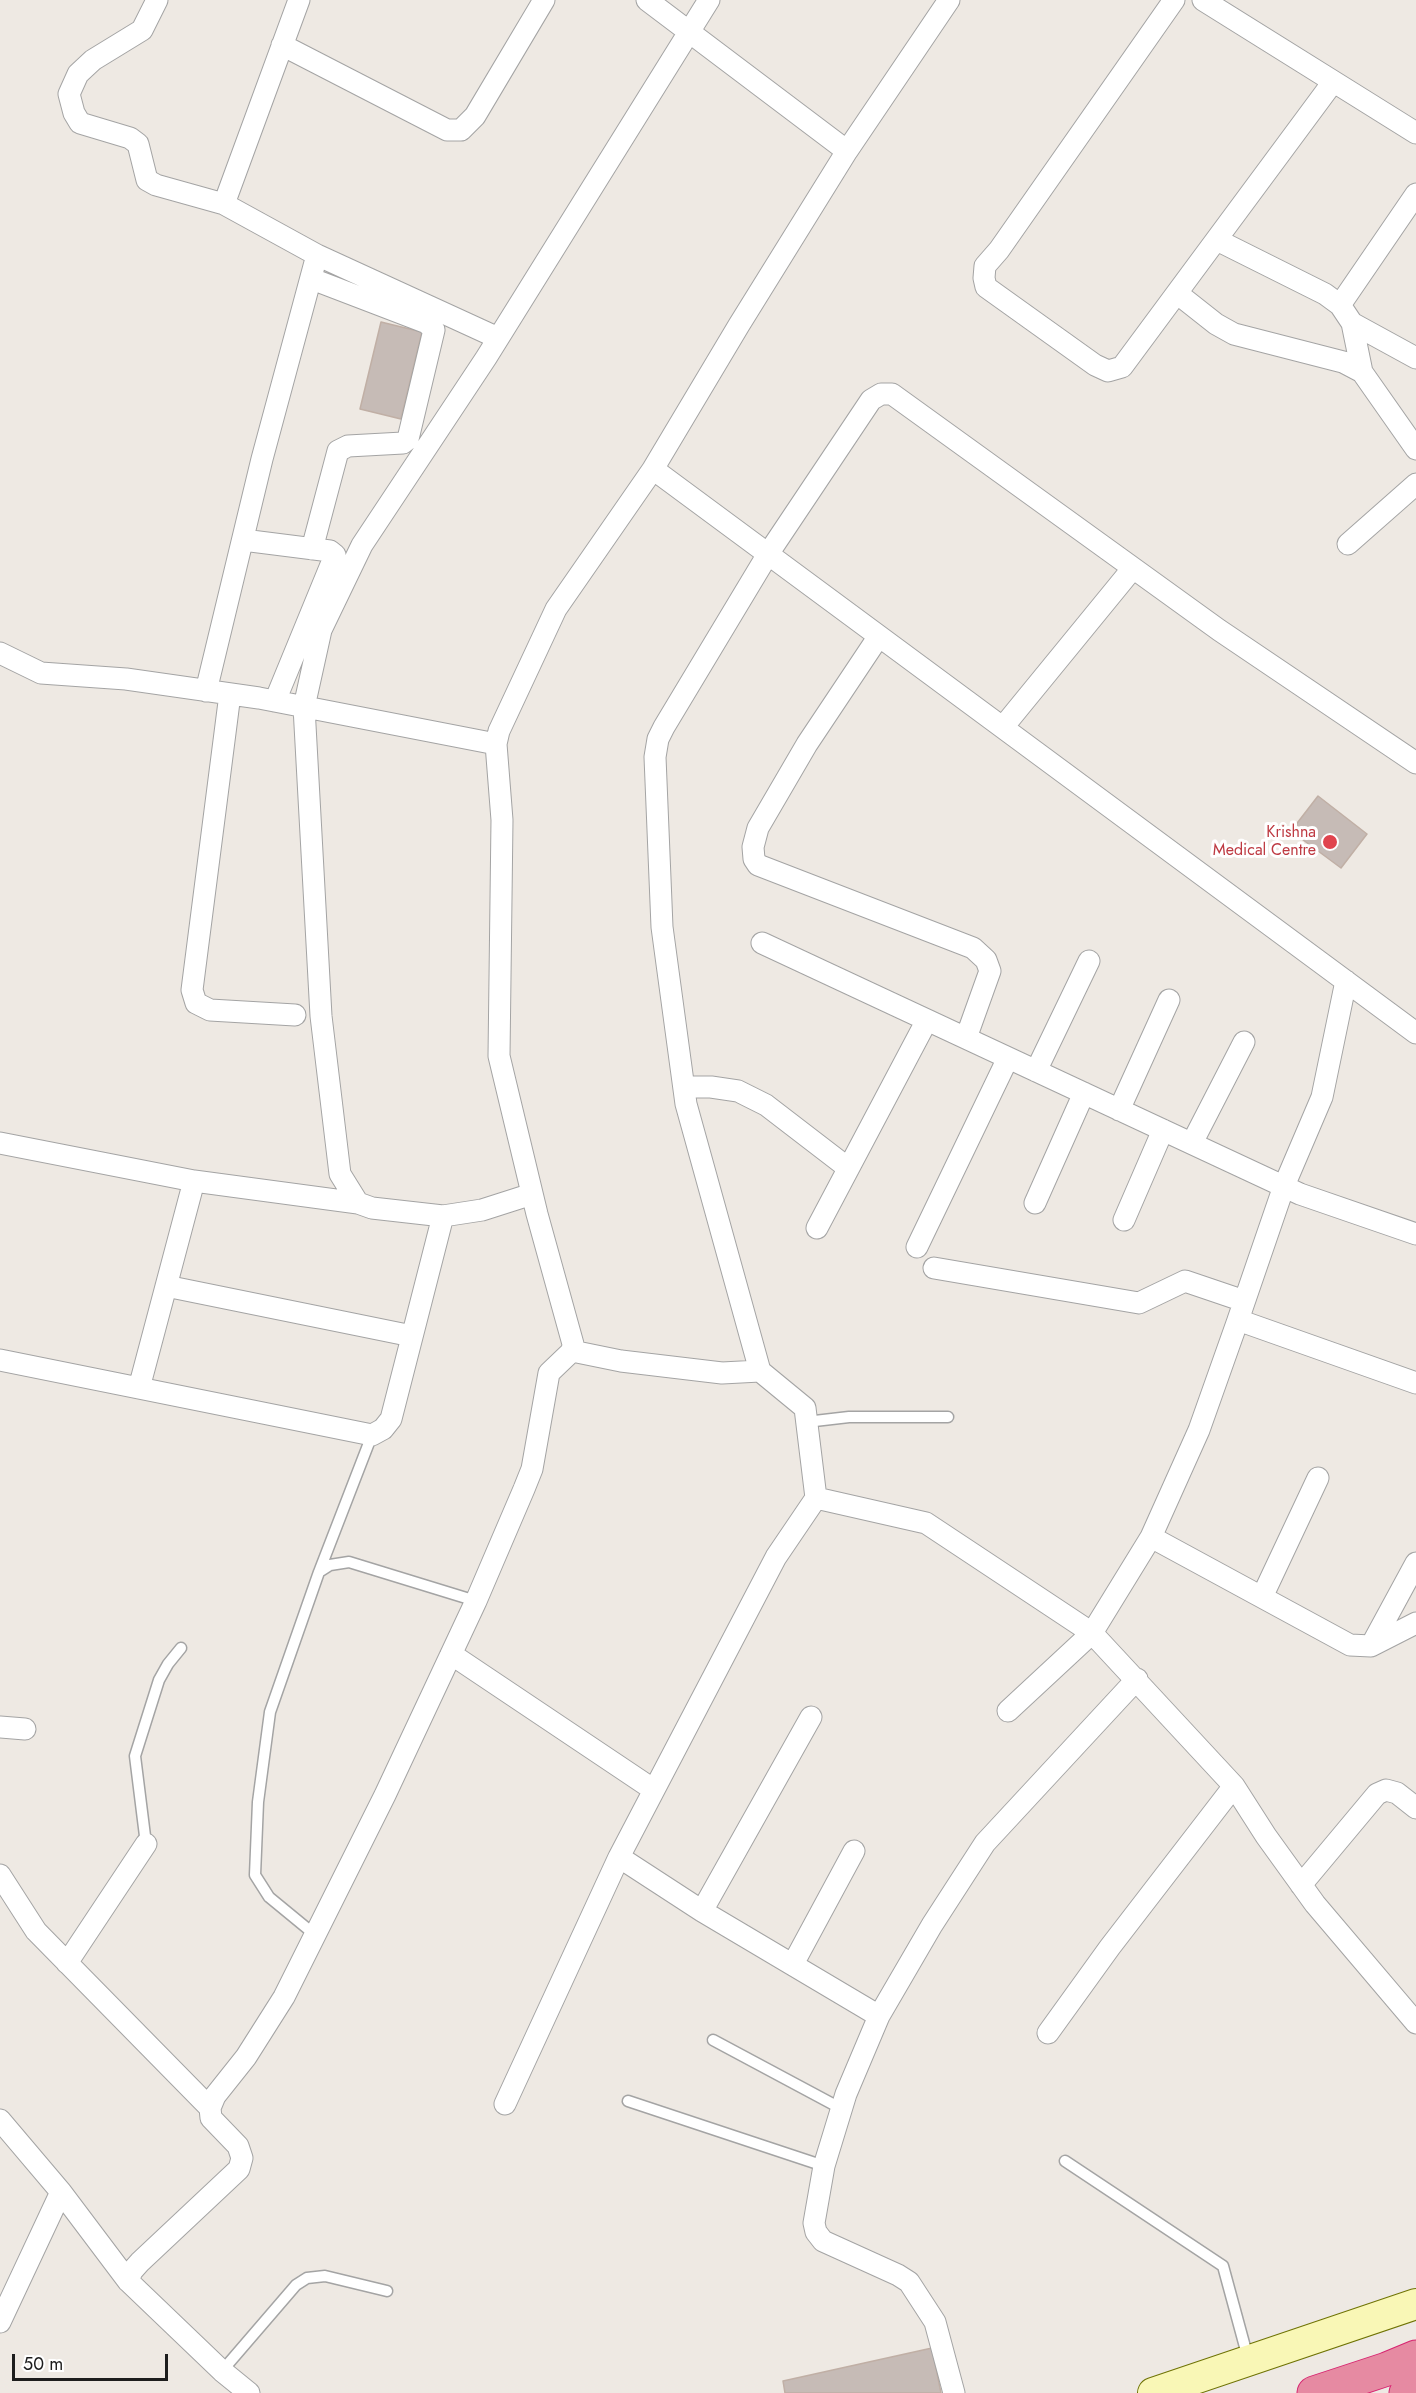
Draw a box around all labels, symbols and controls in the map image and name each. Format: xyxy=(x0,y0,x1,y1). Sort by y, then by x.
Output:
place label: Krishna Medical Centre xyxy=(1213,823,1316,861)
marker: Krishna Medical Centre xyxy=(1321,833,1339,851)
scale bar xyxy=(15,2342,171,2380)
text: 50 m xyxy=(23,2351,63,2377)

